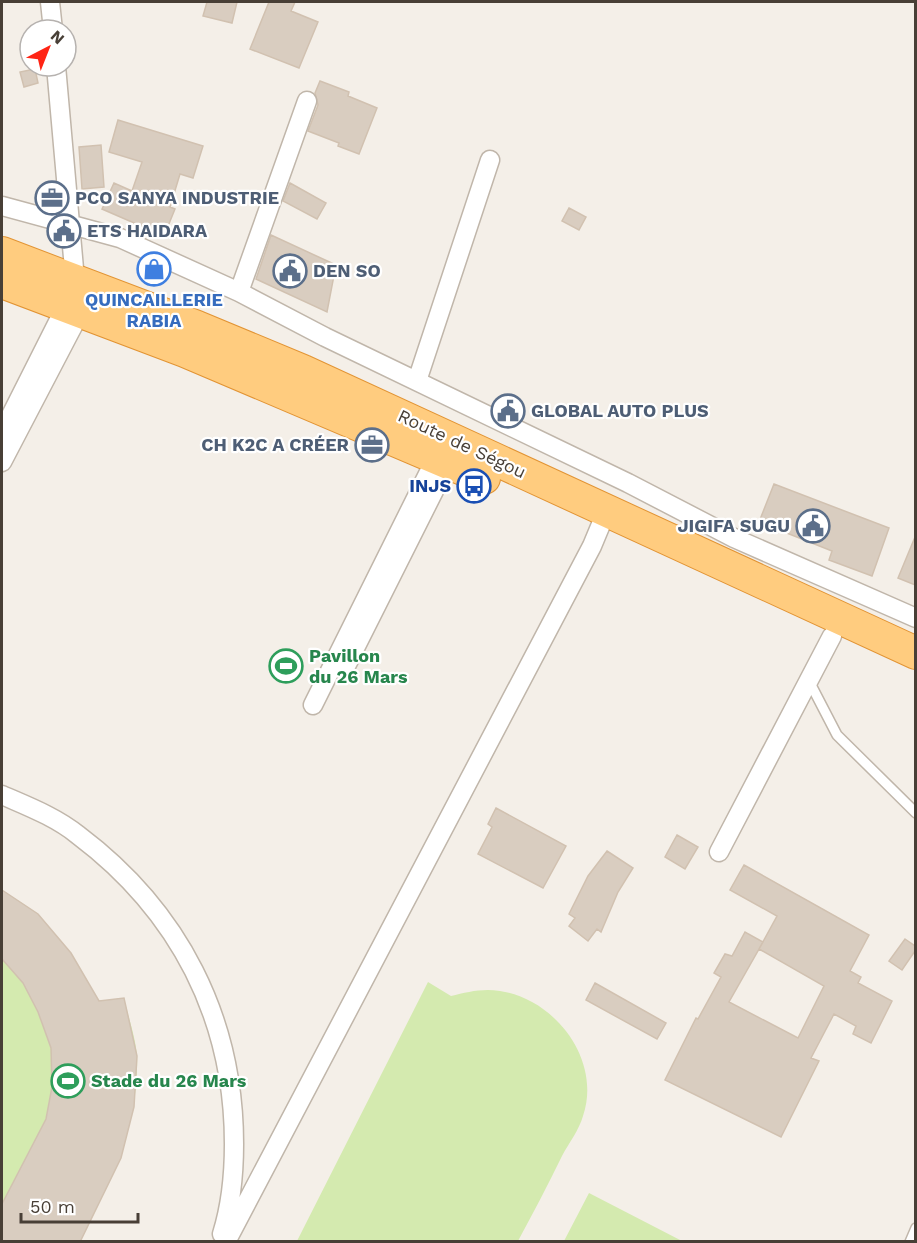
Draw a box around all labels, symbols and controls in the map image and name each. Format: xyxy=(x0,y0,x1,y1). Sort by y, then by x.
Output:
north arrow xyxy=(18,18,78,78)
text: N xyxy=(47,26,68,48)
office icon: PCO SANYA INDUSTRIE xyxy=(34,180,70,216)
place label: PCO SANYA INDUSTRIE xyxy=(75,187,279,208)
public building icon: ETS HAIDARA xyxy=(46,213,82,249)
place label: ETS HAIDARA xyxy=(87,220,208,241)
shop icon: QUINCAILLERIE RABIA xyxy=(136,251,172,287)
public building icon: DEN SO xyxy=(272,253,308,289)
place label: DEN SO xyxy=(313,260,381,281)
place label: QUINCAILLERIE RABIA xyxy=(85,289,223,331)
public building icon: GLOBAL AUTO PLUS xyxy=(490,393,526,429)
place label: GLOBAL AUTO PLUS xyxy=(531,400,709,421)
street label: Route de Ségou xyxy=(395,405,530,482)
office icon: CH K2C A CRÉER xyxy=(354,427,390,463)
place label: CH K2C A CRÉER xyxy=(201,434,350,455)
bus stop icon: INJS xyxy=(456,468,492,504)
place label: INJS xyxy=(409,475,451,496)
public building icon: JIGIFA SUGU xyxy=(795,508,831,544)
place label: JIGIFA SUGU xyxy=(677,515,790,536)
place label: Pavillon du 26 Mars xyxy=(309,645,408,687)
sports icon: Pavillon du 26 Mars xyxy=(268,648,304,684)
sports icon: Stade du 26 Mars xyxy=(50,1063,86,1099)
place label: Stade du 26 Mars xyxy=(91,1070,247,1091)
scale bar xyxy=(21,1186,138,1224)
text: 50 m xyxy=(30,1196,75,1217)

